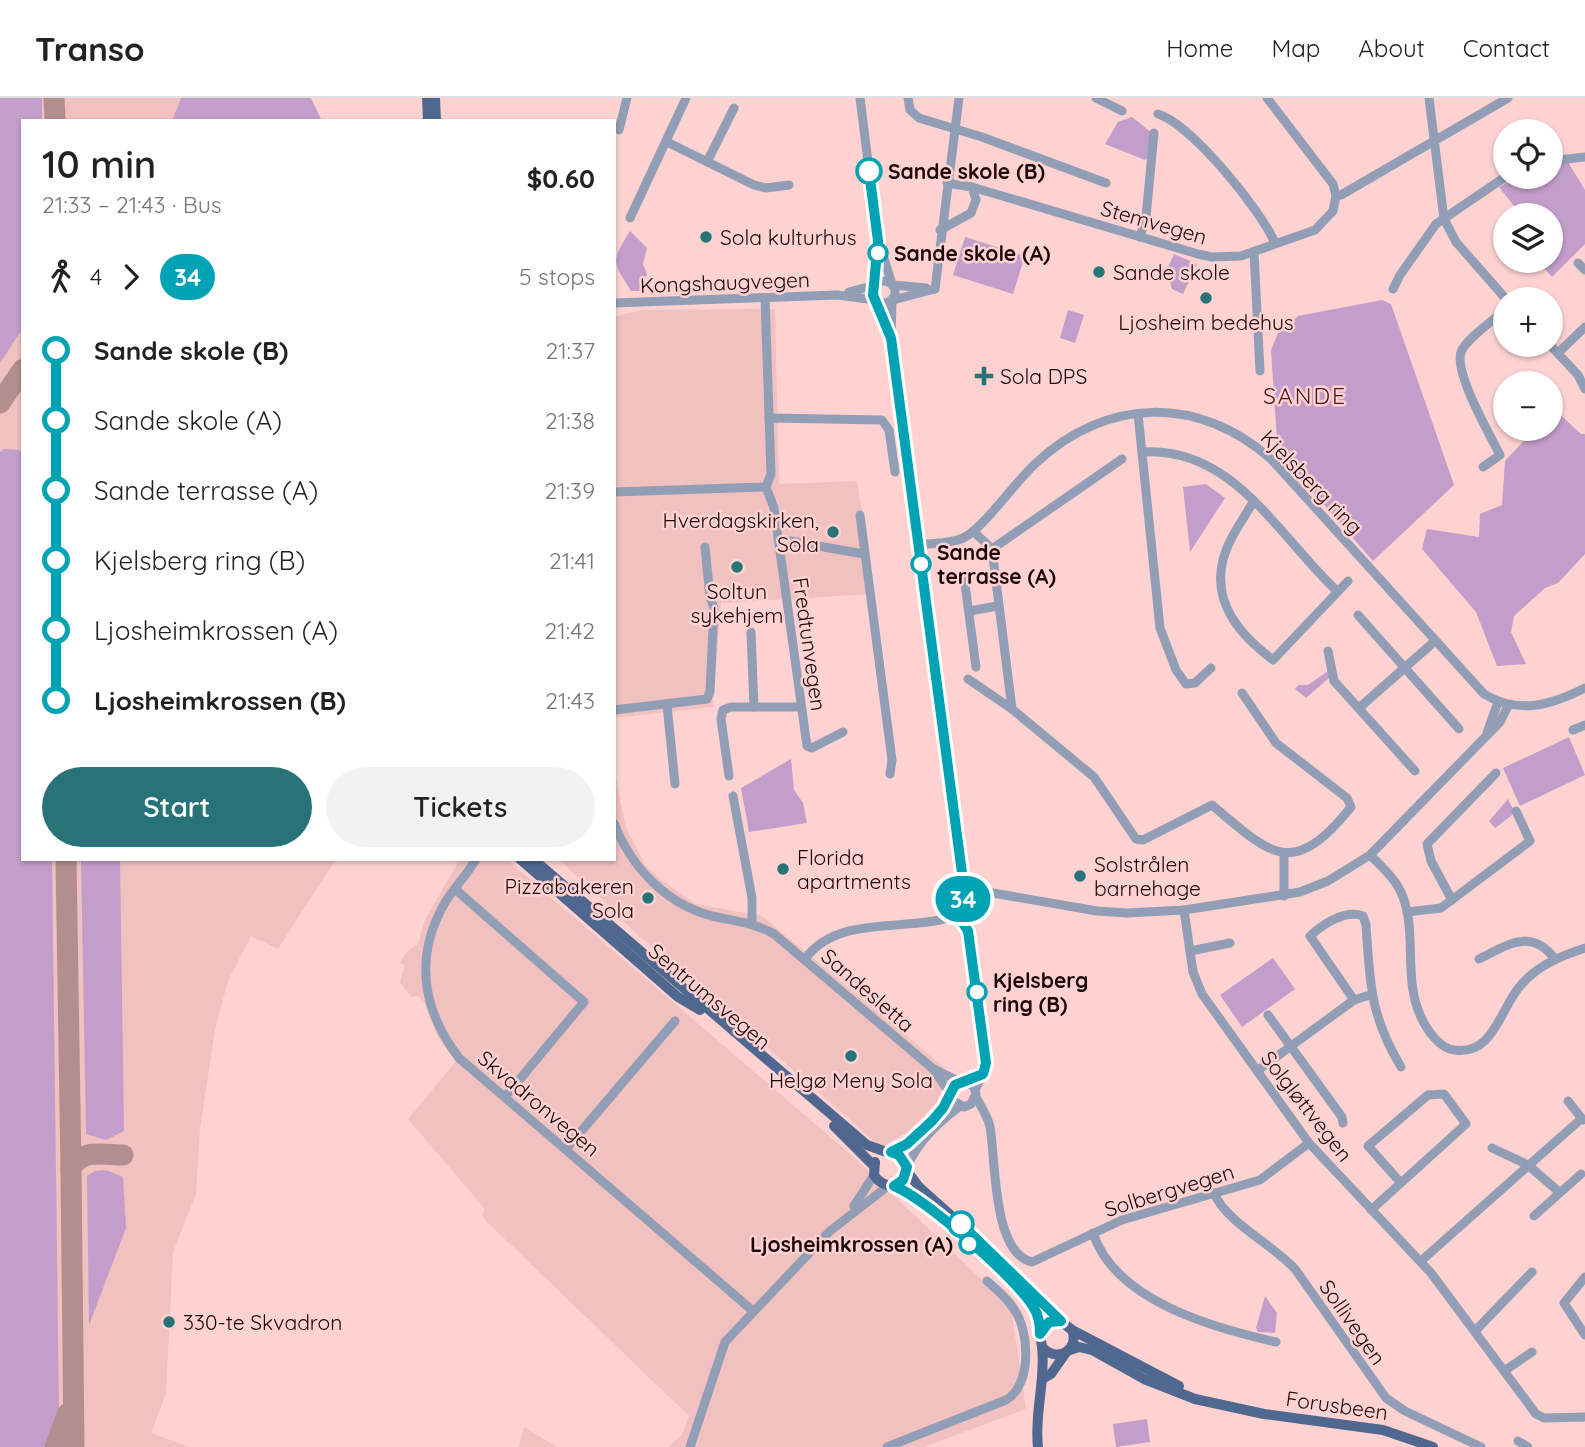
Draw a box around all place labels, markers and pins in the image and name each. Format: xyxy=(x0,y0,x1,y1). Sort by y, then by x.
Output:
marker: Sande skole (B) xyxy=(856,158,882,184)
place label: Sande skole (B) xyxy=(888,158,1045,184)
place label: Sola kulturhus xyxy=(720,224,857,250)
marker: Sola kulturhus xyxy=(698,229,714,245)
place label: Sande skole (A) xyxy=(894,240,1051,266)
marker: Sande skole (A) xyxy=(868,243,888,263)
place label: Sande skole xyxy=(1113,259,1230,285)
marker: Sande skole xyxy=(1091,264,1107,280)
marker: Ljosheim bedehus xyxy=(1198,290,1214,306)
place label: Ljosheim bedehus xyxy=(1118,309,1294,335)
place label: Sola DPS xyxy=(1000,363,1087,389)
marker: Sola DPS xyxy=(974,366,994,386)
place label: Hverdagskirken, Sola xyxy=(663,507,819,557)
marker: Hverdagskirken, Sola xyxy=(825,524,841,540)
place label: Sande terrasse (A) xyxy=(937,539,1056,589)
marker: Sande terrasse (A) xyxy=(911,554,931,574)
marker: Soltun sykehjem xyxy=(729,559,745,575)
place label: Soltun sykehjem xyxy=(690,578,784,628)
place label: Florida apartments xyxy=(797,844,911,894)
place label: Solstrålen barnehage xyxy=(1094,851,1201,901)
marker: Florida apartments xyxy=(775,861,791,877)
marker: Solstrålen barnehage xyxy=(1072,868,1088,884)
place label: Pizzabakeren Sola xyxy=(504,873,634,923)
marker: Pizzabakeren Sola xyxy=(640,890,656,906)
place label: Kjelsberg ring (B) xyxy=(993,967,1089,1017)
marker: Kjelsberg ring (B) xyxy=(967,982,987,1002)
marker: Helgø Meny Sola xyxy=(843,1048,859,1064)
place label: Helgø Meny Sola xyxy=(769,1067,933,1093)
unlabelled marker xyxy=(948,1211,974,1237)
place label: Ljosheimkrossen (A) xyxy=(750,1231,953,1257)
marker: Ljosheimkrossen (A) xyxy=(959,1234,979,1254)
place label: 330-te Skvadron xyxy=(183,1309,342,1335)
marker: 330-te Skvadron xyxy=(161,1314,177,1330)

